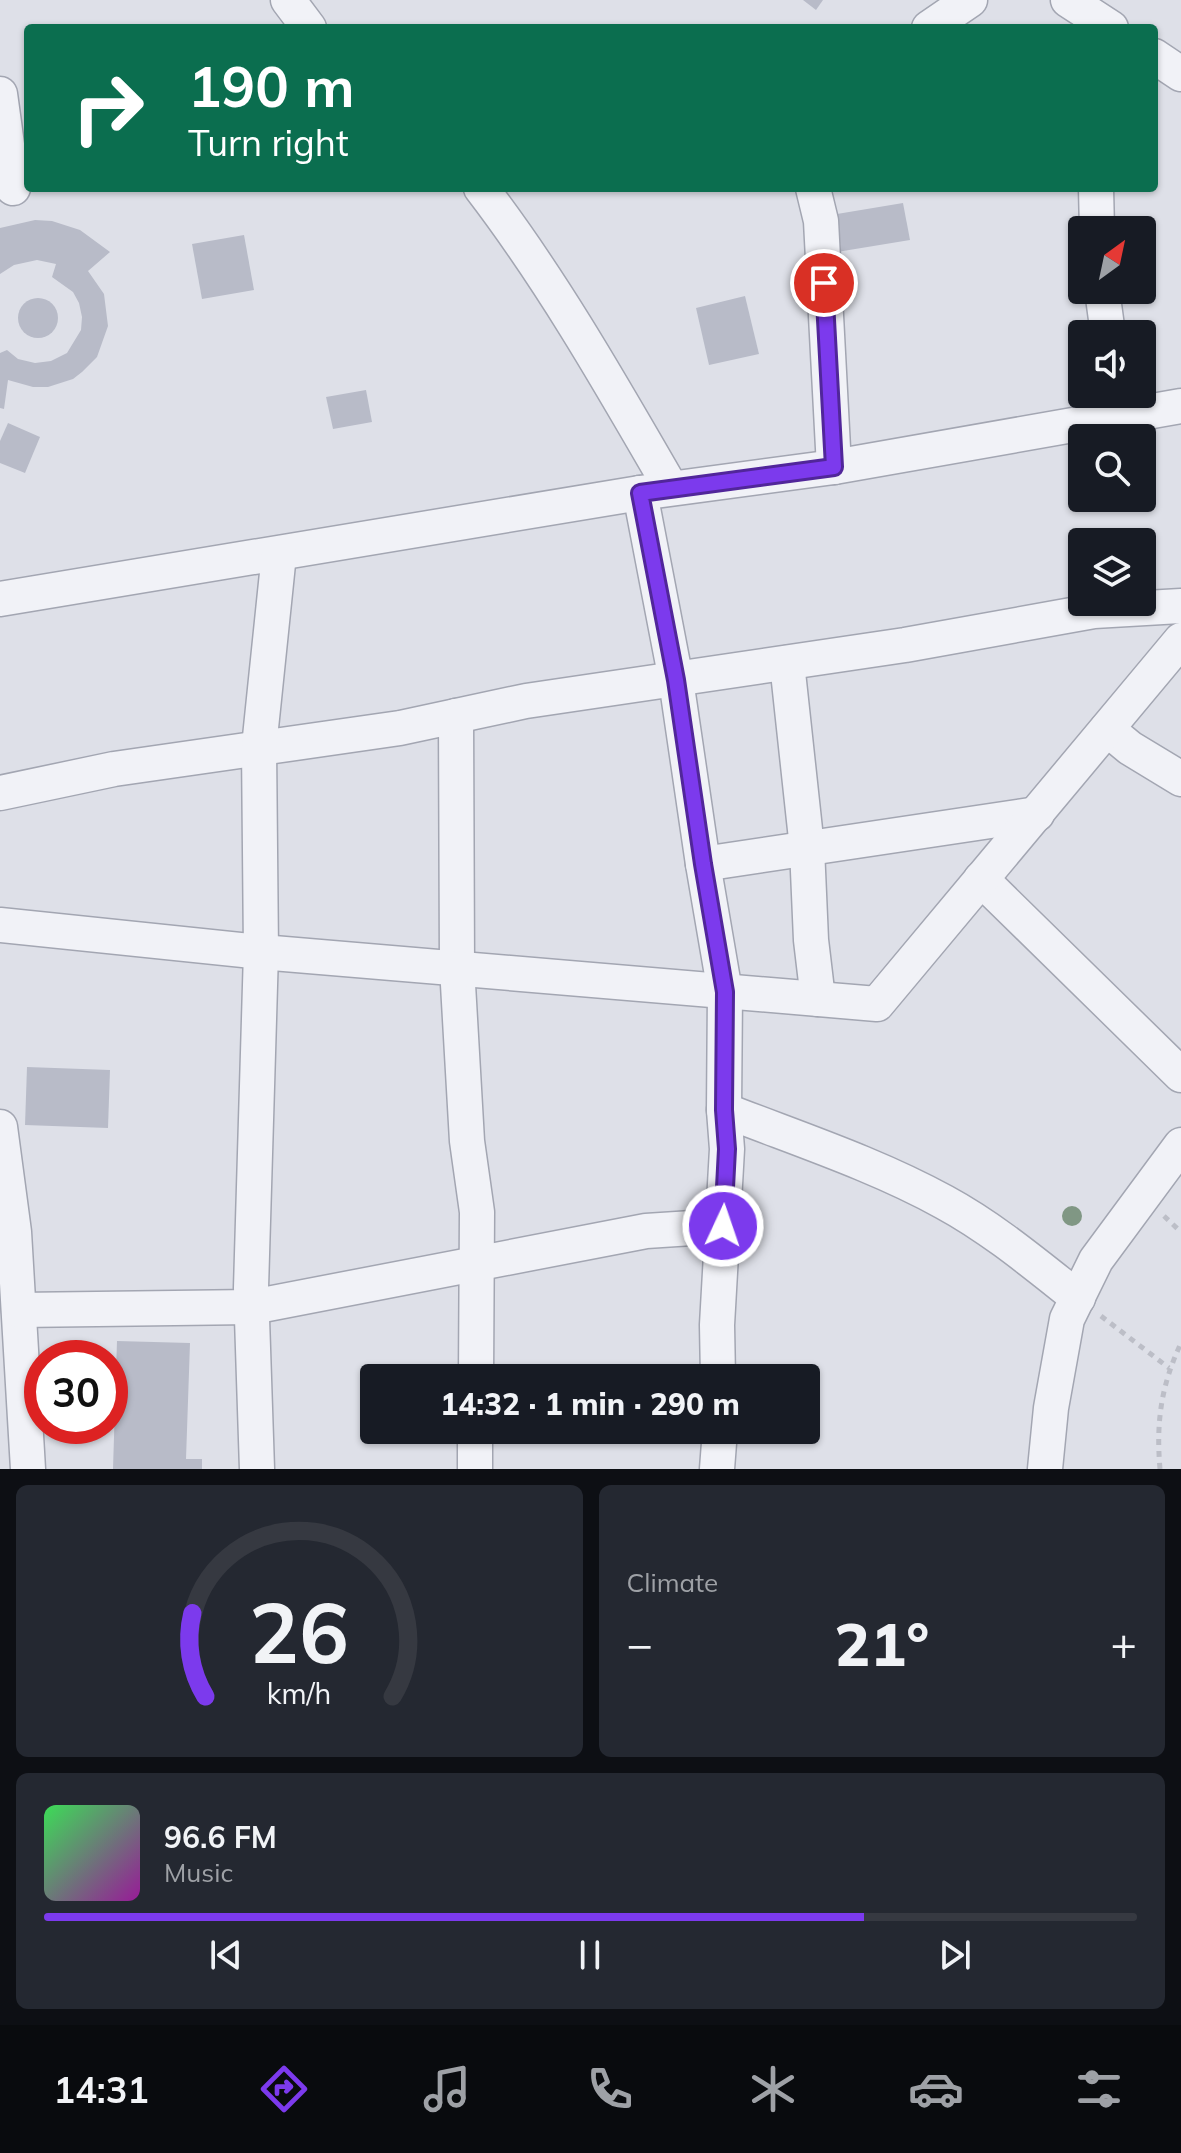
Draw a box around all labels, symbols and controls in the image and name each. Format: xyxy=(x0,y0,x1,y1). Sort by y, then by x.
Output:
text: 190 m xyxy=(188,51,355,121)
icon: right xyxy=(56,56,160,160)
text: Turn right xyxy=(188,120,349,165)
north arrow xyxy=(1068,216,1156,304)
map controls xyxy=(1068,216,1156,616)
pin xyxy=(790,249,858,317)
icon: arrive xyxy=(802,261,846,305)
button: sound xyxy=(1068,320,1156,408)
button: search xyxy=(1068,424,1156,512)
button: layers xyxy=(1068,528,1156,616)
position arrow xyxy=(681,1184,765,1268)
speed limit sign: 30 xyxy=(24,1340,128,1444)
text: 14:32 · 1 min · 290 m xyxy=(440,1385,740,1423)
text: Climate xyxy=(627,1566,718,1599)
text: 26 xyxy=(249,1579,349,1684)
text: 21° xyxy=(834,1606,929,1681)
text: − xyxy=(627,1616,653,1671)
text: + xyxy=(1111,1616,1137,1671)
text: km/h xyxy=(267,1675,332,1711)
text: 96.6 FM xyxy=(164,1818,277,1856)
text: Music xyxy=(164,1856,233,1889)
icon: previous xyxy=(204,1933,248,1977)
icon: pause xyxy=(568,1933,612,1977)
icon: next xyxy=(933,1933,977,1977)
icon: directions xyxy=(256,2061,312,2117)
icon: music xyxy=(419,2061,475,2117)
icon: phone xyxy=(582,2061,638,2117)
icon: climate xyxy=(745,2061,801,2117)
icon: car xyxy=(908,2061,964,2117)
icon: filters xyxy=(1071,2061,1127,2117)
text: 14:31 xyxy=(54,2067,149,2112)

